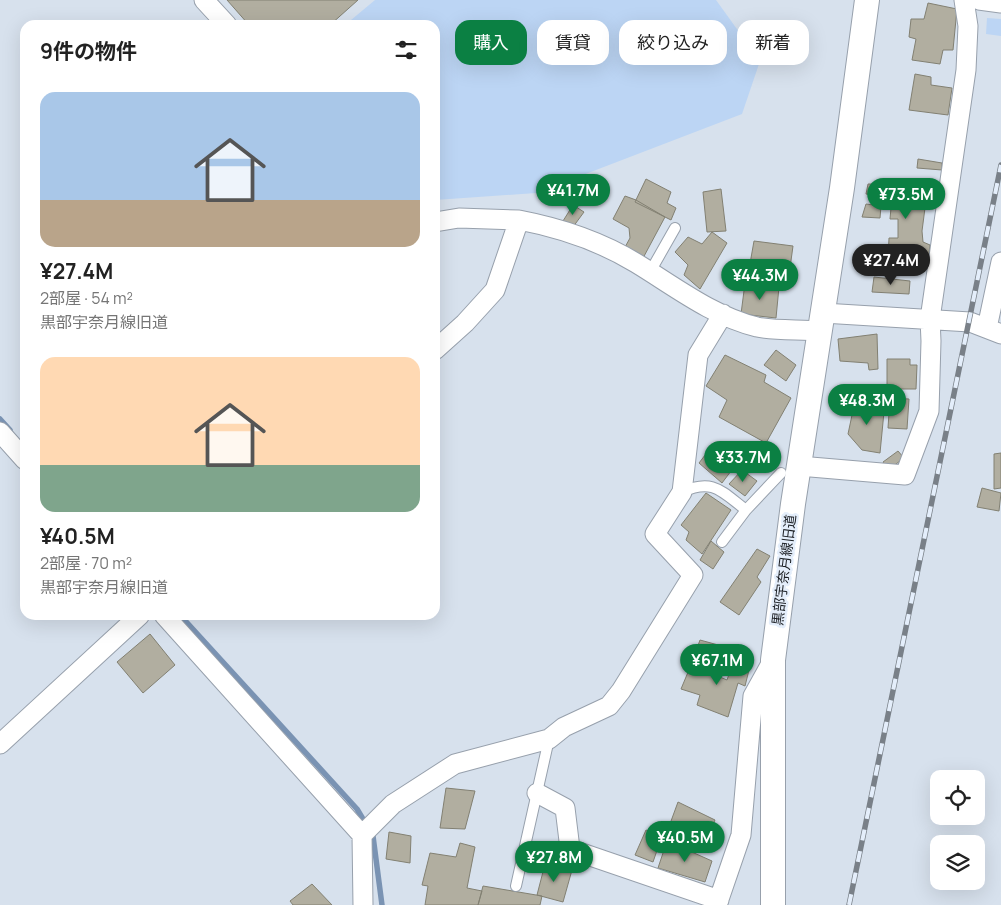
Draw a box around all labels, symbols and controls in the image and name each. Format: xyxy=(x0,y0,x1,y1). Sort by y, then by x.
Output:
chip: 購入 xyxy=(455,20,527,65)
chip: 賃貸 xyxy=(537,20,609,65)
chip: 絞り込み xyxy=(619,20,727,65)
chip: 新着 xyxy=(737,20,809,65)
icon: filters xyxy=(392,36,420,64)
text: 9件の物件 xyxy=(40,37,137,65)
icon: home xyxy=(185,125,275,215)
pin: ¥41.7M xyxy=(532,174,614,216)
pin: ¥73.5M xyxy=(865,178,947,220)
text: ¥41.7M xyxy=(547,179,599,201)
text: ¥73.5M xyxy=(878,183,934,205)
pin: ¥27.4M xyxy=(850,244,932,286)
text: ¥27.4M xyxy=(863,249,919,271)
text: ¥27.4M xyxy=(40,257,113,285)
pin: ¥44.3M xyxy=(719,258,801,301)
text: ¥44.3M xyxy=(732,264,788,286)
text: 2部屋 · 54 m² xyxy=(40,287,133,309)
text: 黒部宇奈月線旧道 xyxy=(40,311,168,333)
pin: ¥48.3M xyxy=(826,384,908,426)
text: ¥48.3M xyxy=(839,389,895,411)
icon: home xyxy=(185,390,275,480)
pin: ¥33.7M xyxy=(702,440,784,483)
text: ¥33.7M xyxy=(715,446,771,468)
street label: 黒部宇奈月線旧道 xyxy=(767,513,800,627)
text: ¥40.5M xyxy=(40,522,115,550)
text: 2部屋 · 70 m² xyxy=(40,552,132,574)
text: 黒部宇奈月線旧道 xyxy=(40,576,168,598)
pin: ¥67.1M xyxy=(676,644,758,686)
text: ¥67.1M xyxy=(691,649,743,671)
map controls xyxy=(930,770,985,890)
button: locate xyxy=(930,770,985,825)
pin: ¥40.5M xyxy=(644,820,726,863)
text: ¥40.5M xyxy=(657,826,713,848)
button: layers xyxy=(930,835,985,890)
pin: ¥27.8M xyxy=(513,840,595,883)
text: ¥27.8M xyxy=(526,846,582,868)

